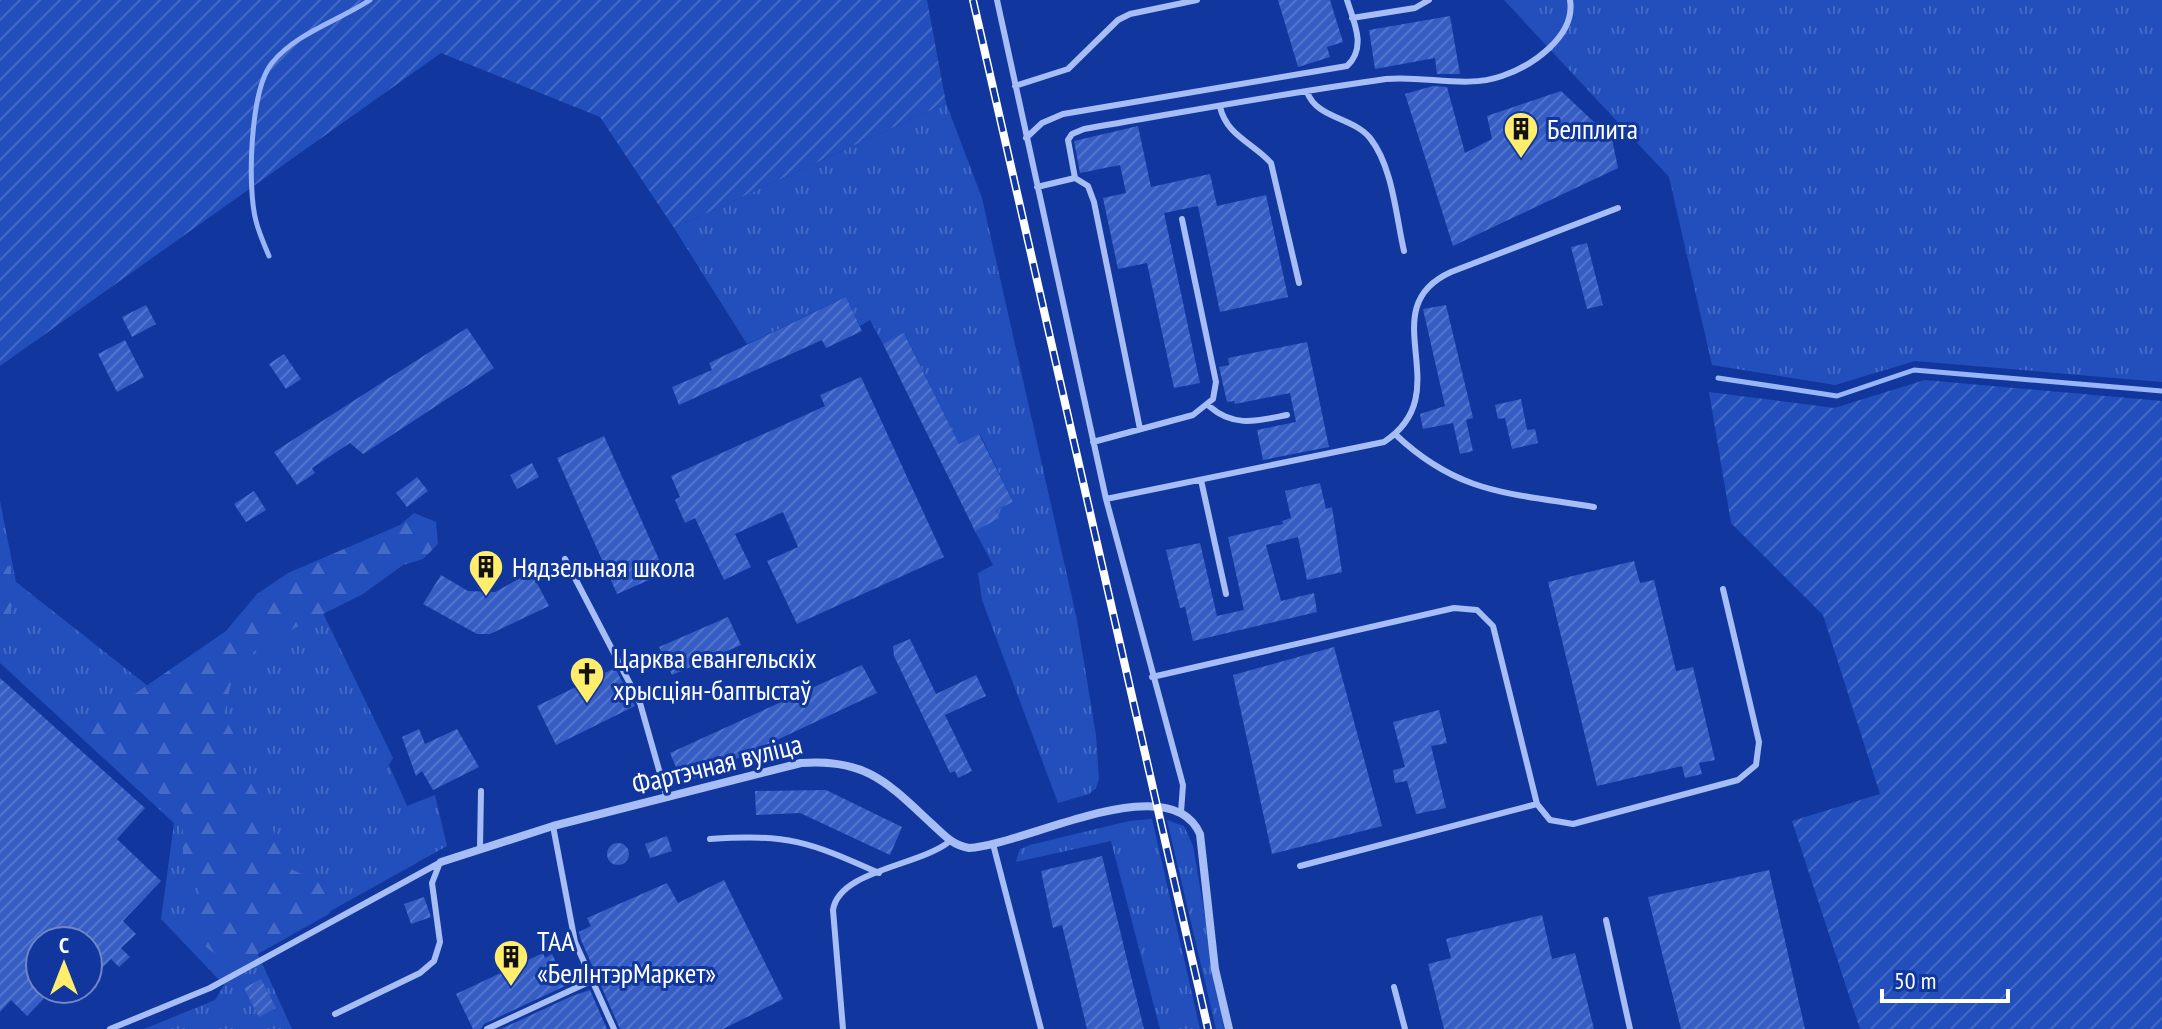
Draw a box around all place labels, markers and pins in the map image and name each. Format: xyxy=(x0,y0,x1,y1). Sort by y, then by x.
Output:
building icon: Белплита xyxy=(1502,110,1540,160)
place label: Белплита xyxy=(1547,110,1638,147)
building icon: Нядзельная школа xyxy=(467,548,505,598)
place label: Нядзельная школа xyxy=(512,548,695,585)
place label: Царква евангельскіх хрысціян-баптыстаў xyxy=(613,639,816,708)
church icon: Царква евангельскіх хрысціян-баптыстаў xyxy=(568,655,606,705)
place label: ТАА «БелІнтэрМаркет» xyxy=(537,922,716,991)
building icon: ТАА «БелІнтэрМаркет» xyxy=(492,938,530,988)

